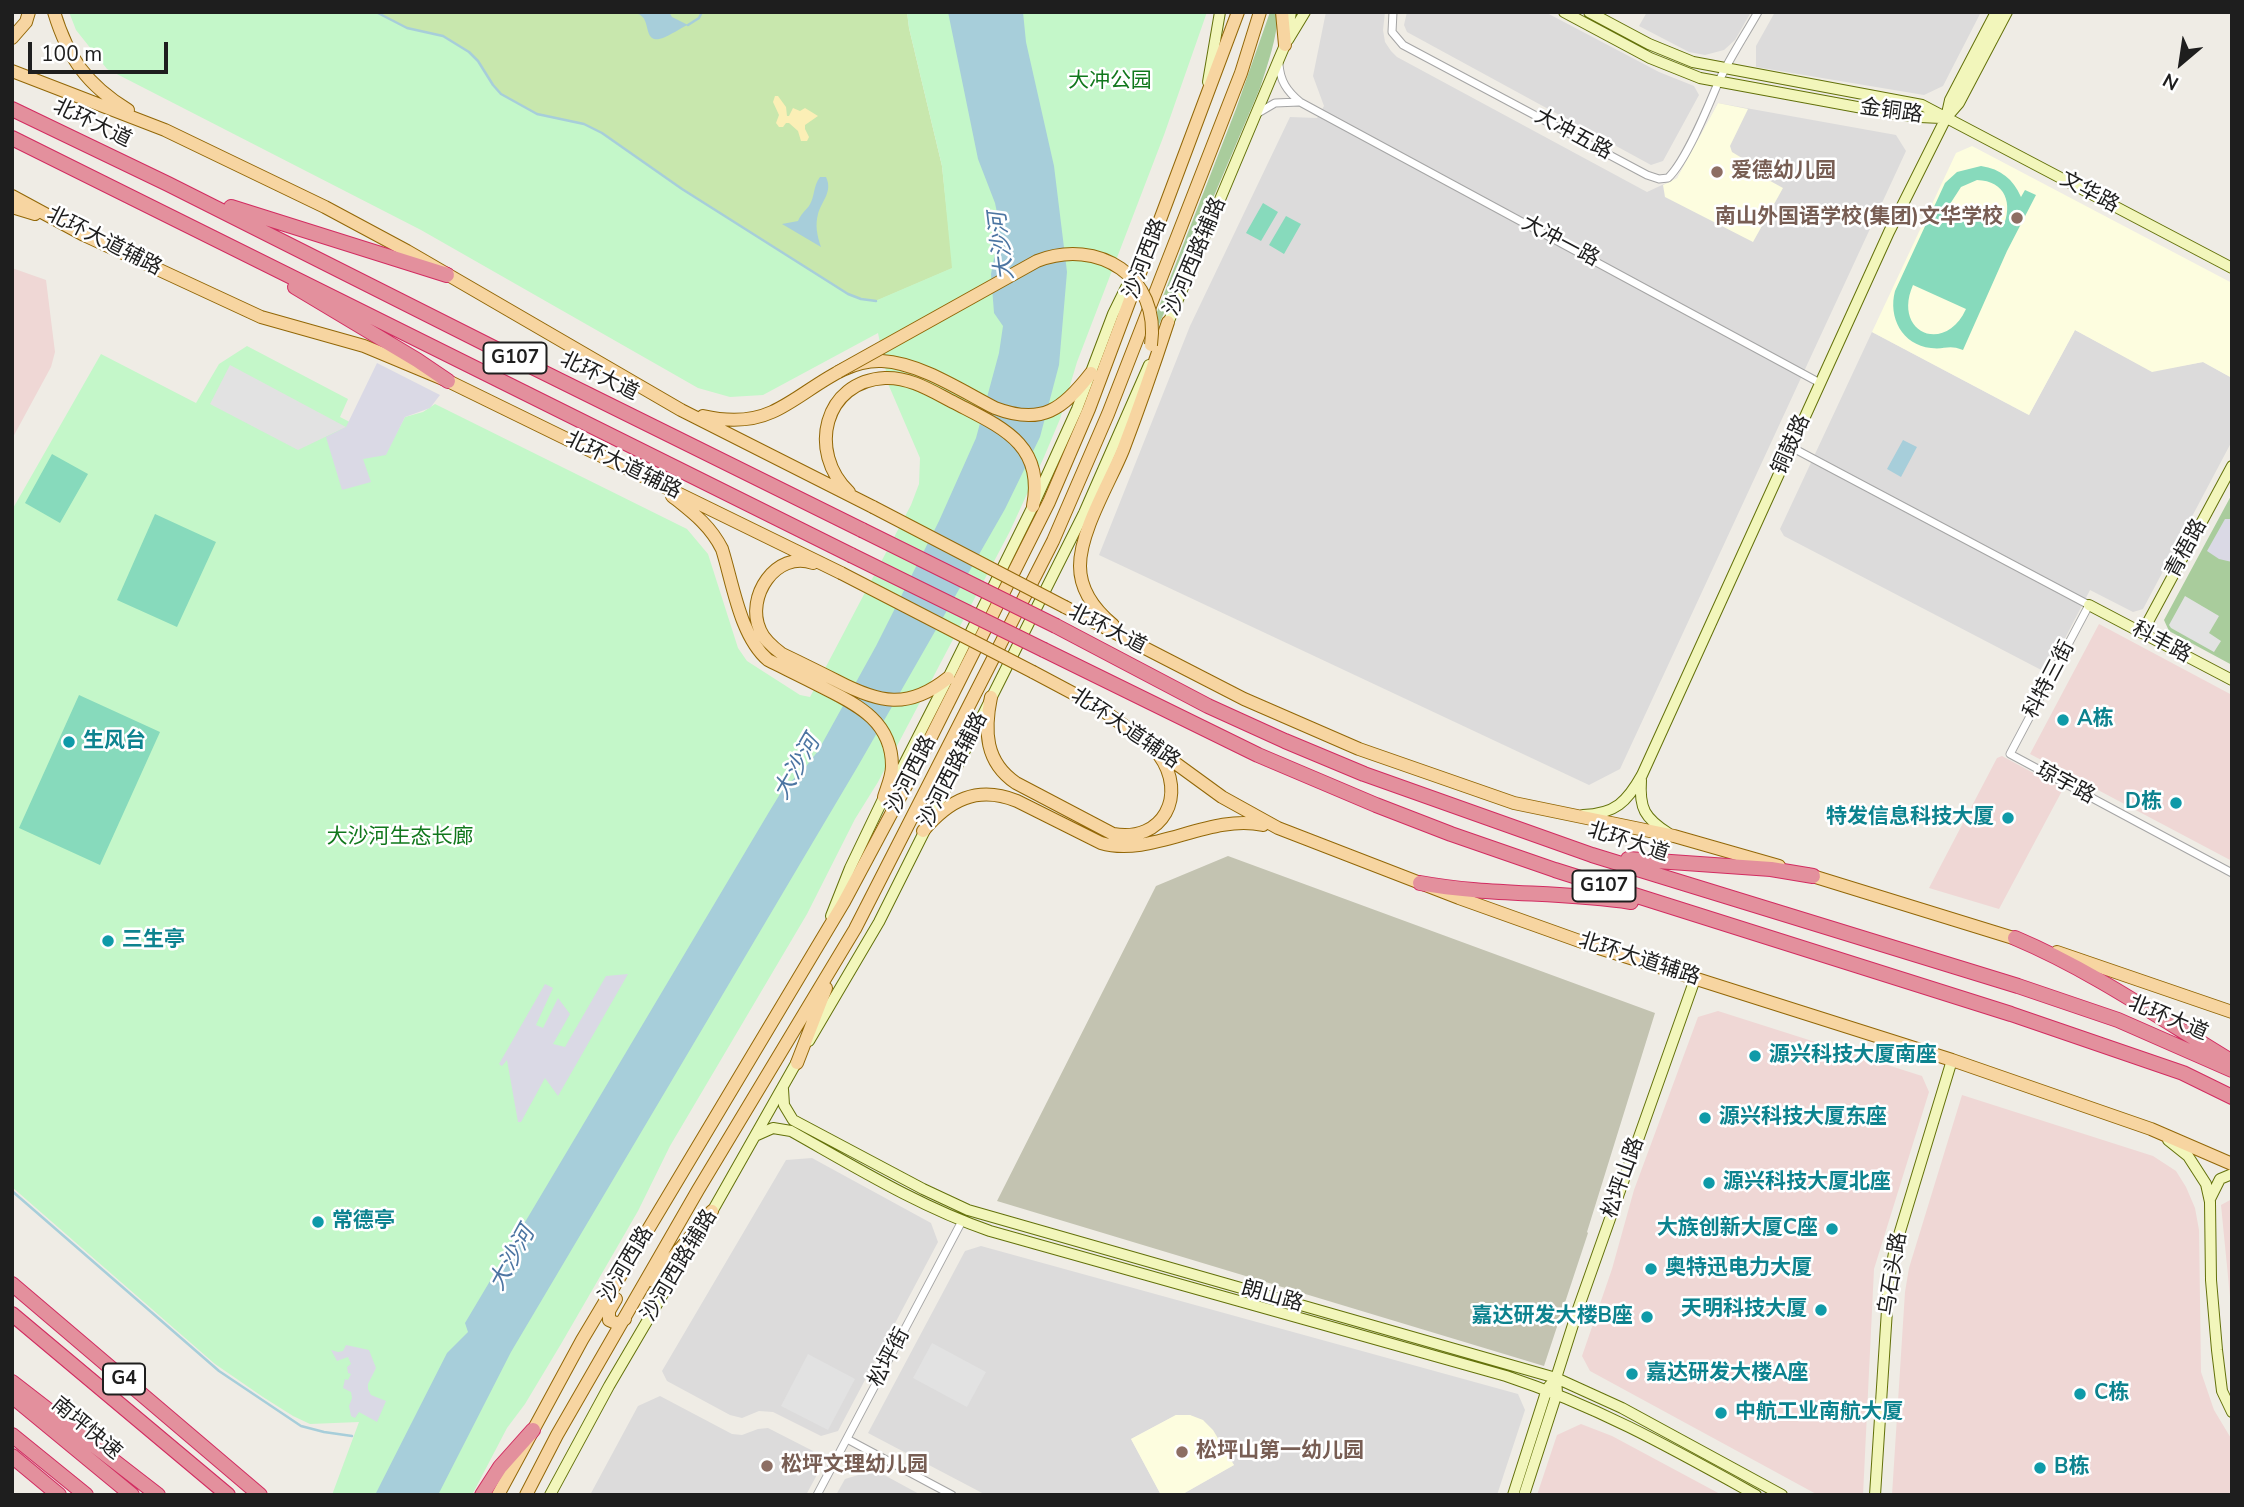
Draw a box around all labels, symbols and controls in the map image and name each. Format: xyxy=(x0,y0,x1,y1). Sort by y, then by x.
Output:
scale bar xyxy=(32,28,172,72)
north arrow xyxy=(2146,28,2216,98)
text: 100 m xyxy=(41,40,102,68)
text: N xyxy=(2158,67,2183,96)
park label: 大冲公园 xyxy=(1068,69,1152,95)
street label: 北环大道 xyxy=(49,94,135,154)
street label: 金铜路 xyxy=(1858,95,1924,129)
street label: 大冲五路 xyxy=(1530,104,1616,166)
place label: 爱德幼儿园 xyxy=(1731,159,1836,185)
marker: 爱德幼儿园 xyxy=(1709,164,1725,180)
street label: 文华路 xyxy=(2055,167,2123,219)
street label: 沙河西路辅路 xyxy=(1160,194,1232,320)
street label: 北环大道辅路 xyxy=(42,202,166,282)
place label: 南山外国语学校(集团)文华学校 xyxy=(1715,205,2003,231)
water label: 大沙河 xyxy=(985,210,1021,282)
marker: 南山外国语学校(集团)文华学校 xyxy=(2009,210,2025,226)
street label: 大冲一路 xyxy=(1517,211,1603,273)
street label: 沙河西路 xyxy=(1119,215,1173,303)
road number: G107 xyxy=(484,342,546,374)
street label: 北环大道 xyxy=(556,347,642,407)
street label: 铜鼓路 xyxy=(1768,411,1816,479)
street label: 北环大道辅路 xyxy=(561,427,685,505)
street label: 青梧路 xyxy=(2161,515,2213,583)
street label: 北环大道 xyxy=(1064,600,1150,660)
street label: 科丰路 xyxy=(2127,617,2195,669)
street label: 科特三街 xyxy=(2019,637,2081,723)
street label: 北环大道辅路 xyxy=(1066,683,1184,775)
place label: A栋 xyxy=(2077,707,2114,733)
street label: 沙河西路辅路 xyxy=(914,708,994,832)
marker: A栋 xyxy=(2055,712,2071,728)
place label: 生风台 xyxy=(83,729,146,755)
water label: 大沙河 xyxy=(769,731,827,805)
street label: 沙河西路 xyxy=(882,732,942,818)
marker: 生风台 xyxy=(61,734,77,750)
street label: 琼宇路 xyxy=(2031,758,2099,810)
place label: D栋 xyxy=(2125,790,2162,816)
marker: D栋 xyxy=(2168,795,2184,811)
place label: 特发信息科技大厦 xyxy=(1826,805,1994,831)
marker: 特发信息科技大厦 xyxy=(2000,810,2016,826)
street label: 北环大道 xyxy=(1584,818,1672,868)
park label: 大沙河生态长廊 xyxy=(327,825,473,851)
road number: G107 xyxy=(1572,870,1636,902)
place label: 三生亭 xyxy=(122,928,185,954)
street label: 北环大道辅路 xyxy=(1575,929,1703,991)
marker: 三生亭 xyxy=(100,933,116,949)
street label: 北环大道 xyxy=(2124,991,2212,1047)
place label: 源兴科技大厦南座 xyxy=(1769,1043,1937,1069)
marker: 源兴科技大厦南座 xyxy=(1747,1048,1763,1064)
place label: 源兴科技大厦东座 xyxy=(1719,1105,1887,1131)
marker: 源兴科技大厦东座 xyxy=(1697,1110,1713,1126)
street label: 松坪山路 xyxy=(1598,1134,1650,1222)
place label: 源兴科技大厦北座 xyxy=(1723,1170,1891,1196)
marker: 源兴科技大厦北座 xyxy=(1701,1175,1717,1191)
street label: 沙河西路辅路 xyxy=(637,1206,723,1326)
place label: 常德亭 xyxy=(332,1209,395,1235)
marker: 常德亭 xyxy=(310,1214,326,1230)
place label: 大族创新大厦C座 xyxy=(1657,1216,1818,1242)
marker: 大族创新大厦C座 xyxy=(1824,1221,1840,1237)
water label: 大沙河 xyxy=(484,1222,542,1296)
street label: 沙河西路 xyxy=(595,1223,659,1307)
street label: 乌石头路 xyxy=(1875,1231,1913,1317)
place label: 奥特迅电力大厦 xyxy=(1665,1256,1812,1282)
marker: 奥特迅电力大厦 xyxy=(1643,1261,1659,1277)
street label: 朗山路 xyxy=(1238,1276,1306,1318)
place label: 天明科技大厦 xyxy=(1681,1297,1807,1323)
marker: 天明科技大厦 xyxy=(1813,1302,1829,1318)
place label: 嘉达研发大楼B座 xyxy=(1472,1304,1633,1330)
marker: 嘉达研发大楼B座 xyxy=(1639,1309,1655,1325)
street label: 松坪街 xyxy=(864,1324,916,1392)
place label: 嘉达研发大楼A座 xyxy=(1646,1361,1809,1387)
road number: G4 xyxy=(103,1364,145,1394)
marker: 嘉达研发大楼A座 xyxy=(1624,1366,1640,1382)
place label: C栋 xyxy=(2094,1381,2129,1407)
marker: C栋 xyxy=(2072,1386,2088,1402)
street label: 南坪快速 xyxy=(46,1392,126,1466)
place label: 中航工业南航大厦 xyxy=(1735,1400,1903,1426)
marker: 中航工业南航大厦 xyxy=(1713,1405,1729,1421)
place label: 松坪山第一幼儿园 xyxy=(1196,1439,1364,1465)
marker: 松坪山第一幼儿园 xyxy=(1174,1444,1190,1460)
place label: 松坪文理幼儿园 xyxy=(781,1453,928,1479)
place label: B栋 xyxy=(2054,1455,2089,1481)
marker: 松坪文理幼儿园 xyxy=(759,1458,775,1474)
marker: B栋 xyxy=(2032,1460,2048,1476)

